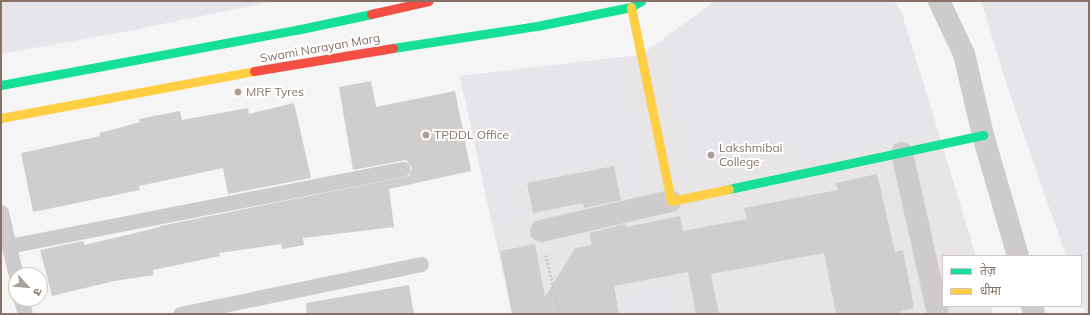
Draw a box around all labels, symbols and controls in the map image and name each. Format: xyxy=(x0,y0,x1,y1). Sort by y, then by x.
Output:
street label: Swami Narayan Marg xyxy=(259,30,381,66)
place label: MRF Tyres xyxy=(246,85,304,99)
marker: MRF Tyres xyxy=(233,87,243,97)
place label: TPDDL Office xyxy=(434,128,509,142)
marker: TPDDL Office xyxy=(421,130,431,140)
place label: Lakshmibai College xyxy=(719,141,782,169)
marker: Lakshmibai College xyxy=(706,150,716,160)
legend xyxy=(942,255,1082,307)
text: तेज़ xyxy=(980,263,996,278)
north arrow xyxy=(8,267,48,307)
text: धीमा xyxy=(980,283,1001,298)
text: उ xyxy=(30,286,45,298)

